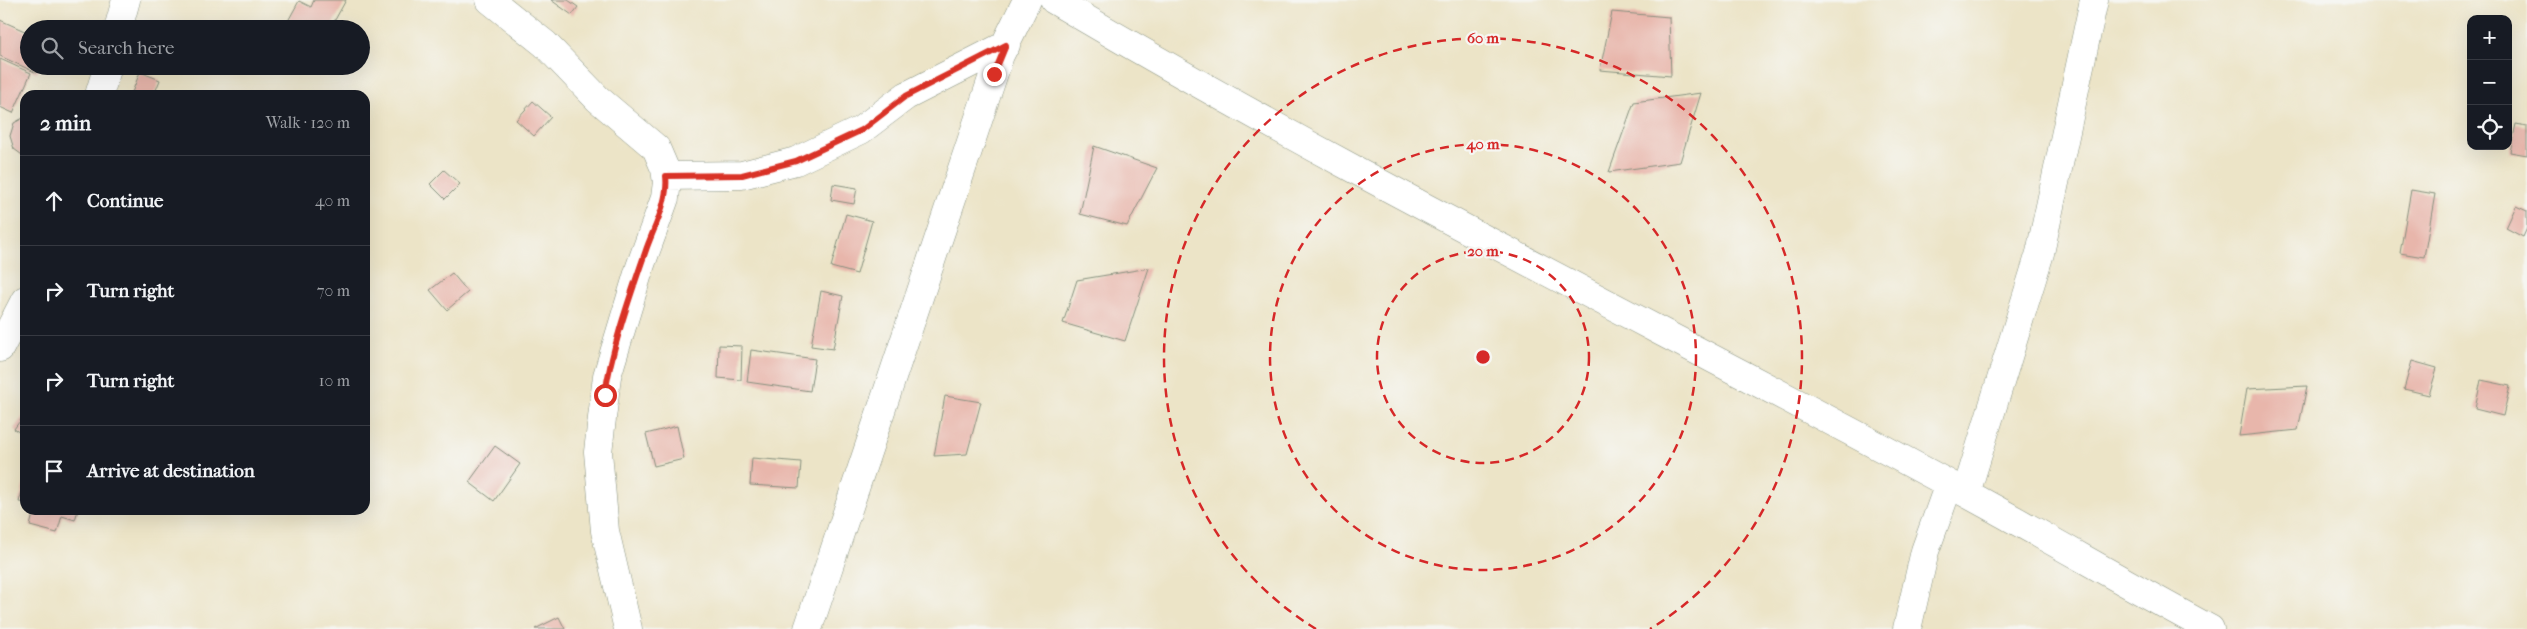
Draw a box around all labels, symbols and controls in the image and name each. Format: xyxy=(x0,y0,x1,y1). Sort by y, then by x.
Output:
map controls xyxy=(2467,15,2512,150)
button: + xyxy=(2467,15,2512,60)
search box xyxy=(20,20,370,75)
text: 60 m xyxy=(1467,29,1500,47)
icon: search xyxy=(38,34,66,62)
text: Search here xyxy=(78,37,174,59)
button: − xyxy=(2467,60,2512,105)
route end xyxy=(983,63,1006,86)
button: locate xyxy=(2467,105,2512,150)
text: 2 min xyxy=(40,111,91,135)
text: Walk · 120 m xyxy=(266,113,350,132)
text: 40 m xyxy=(1466,135,1500,153)
icon: ahead xyxy=(40,187,68,215)
text: Continue xyxy=(87,190,163,212)
text: 40 m xyxy=(315,191,350,210)
text: 20 m xyxy=(1467,242,1499,260)
icon: right xyxy=(40,277,68,305)
text: Turn right xyxy=(87,280,174,302)
text: 70 m xyxy=(317,281,350,300)
centre of rings xyxy=(1474,348,1492,366)
icon: right xyxy=(40,367,68,395)
text: Turn right xyxy=(87,370,174,392)
text: 10 m xyxy=(319,371,350,390)
route start xyxy=(594,384,617,407)
icon: arrive xyxy=(40,457,68,485)
text: Arrive at destination xyxy=(87,460,255,482)

